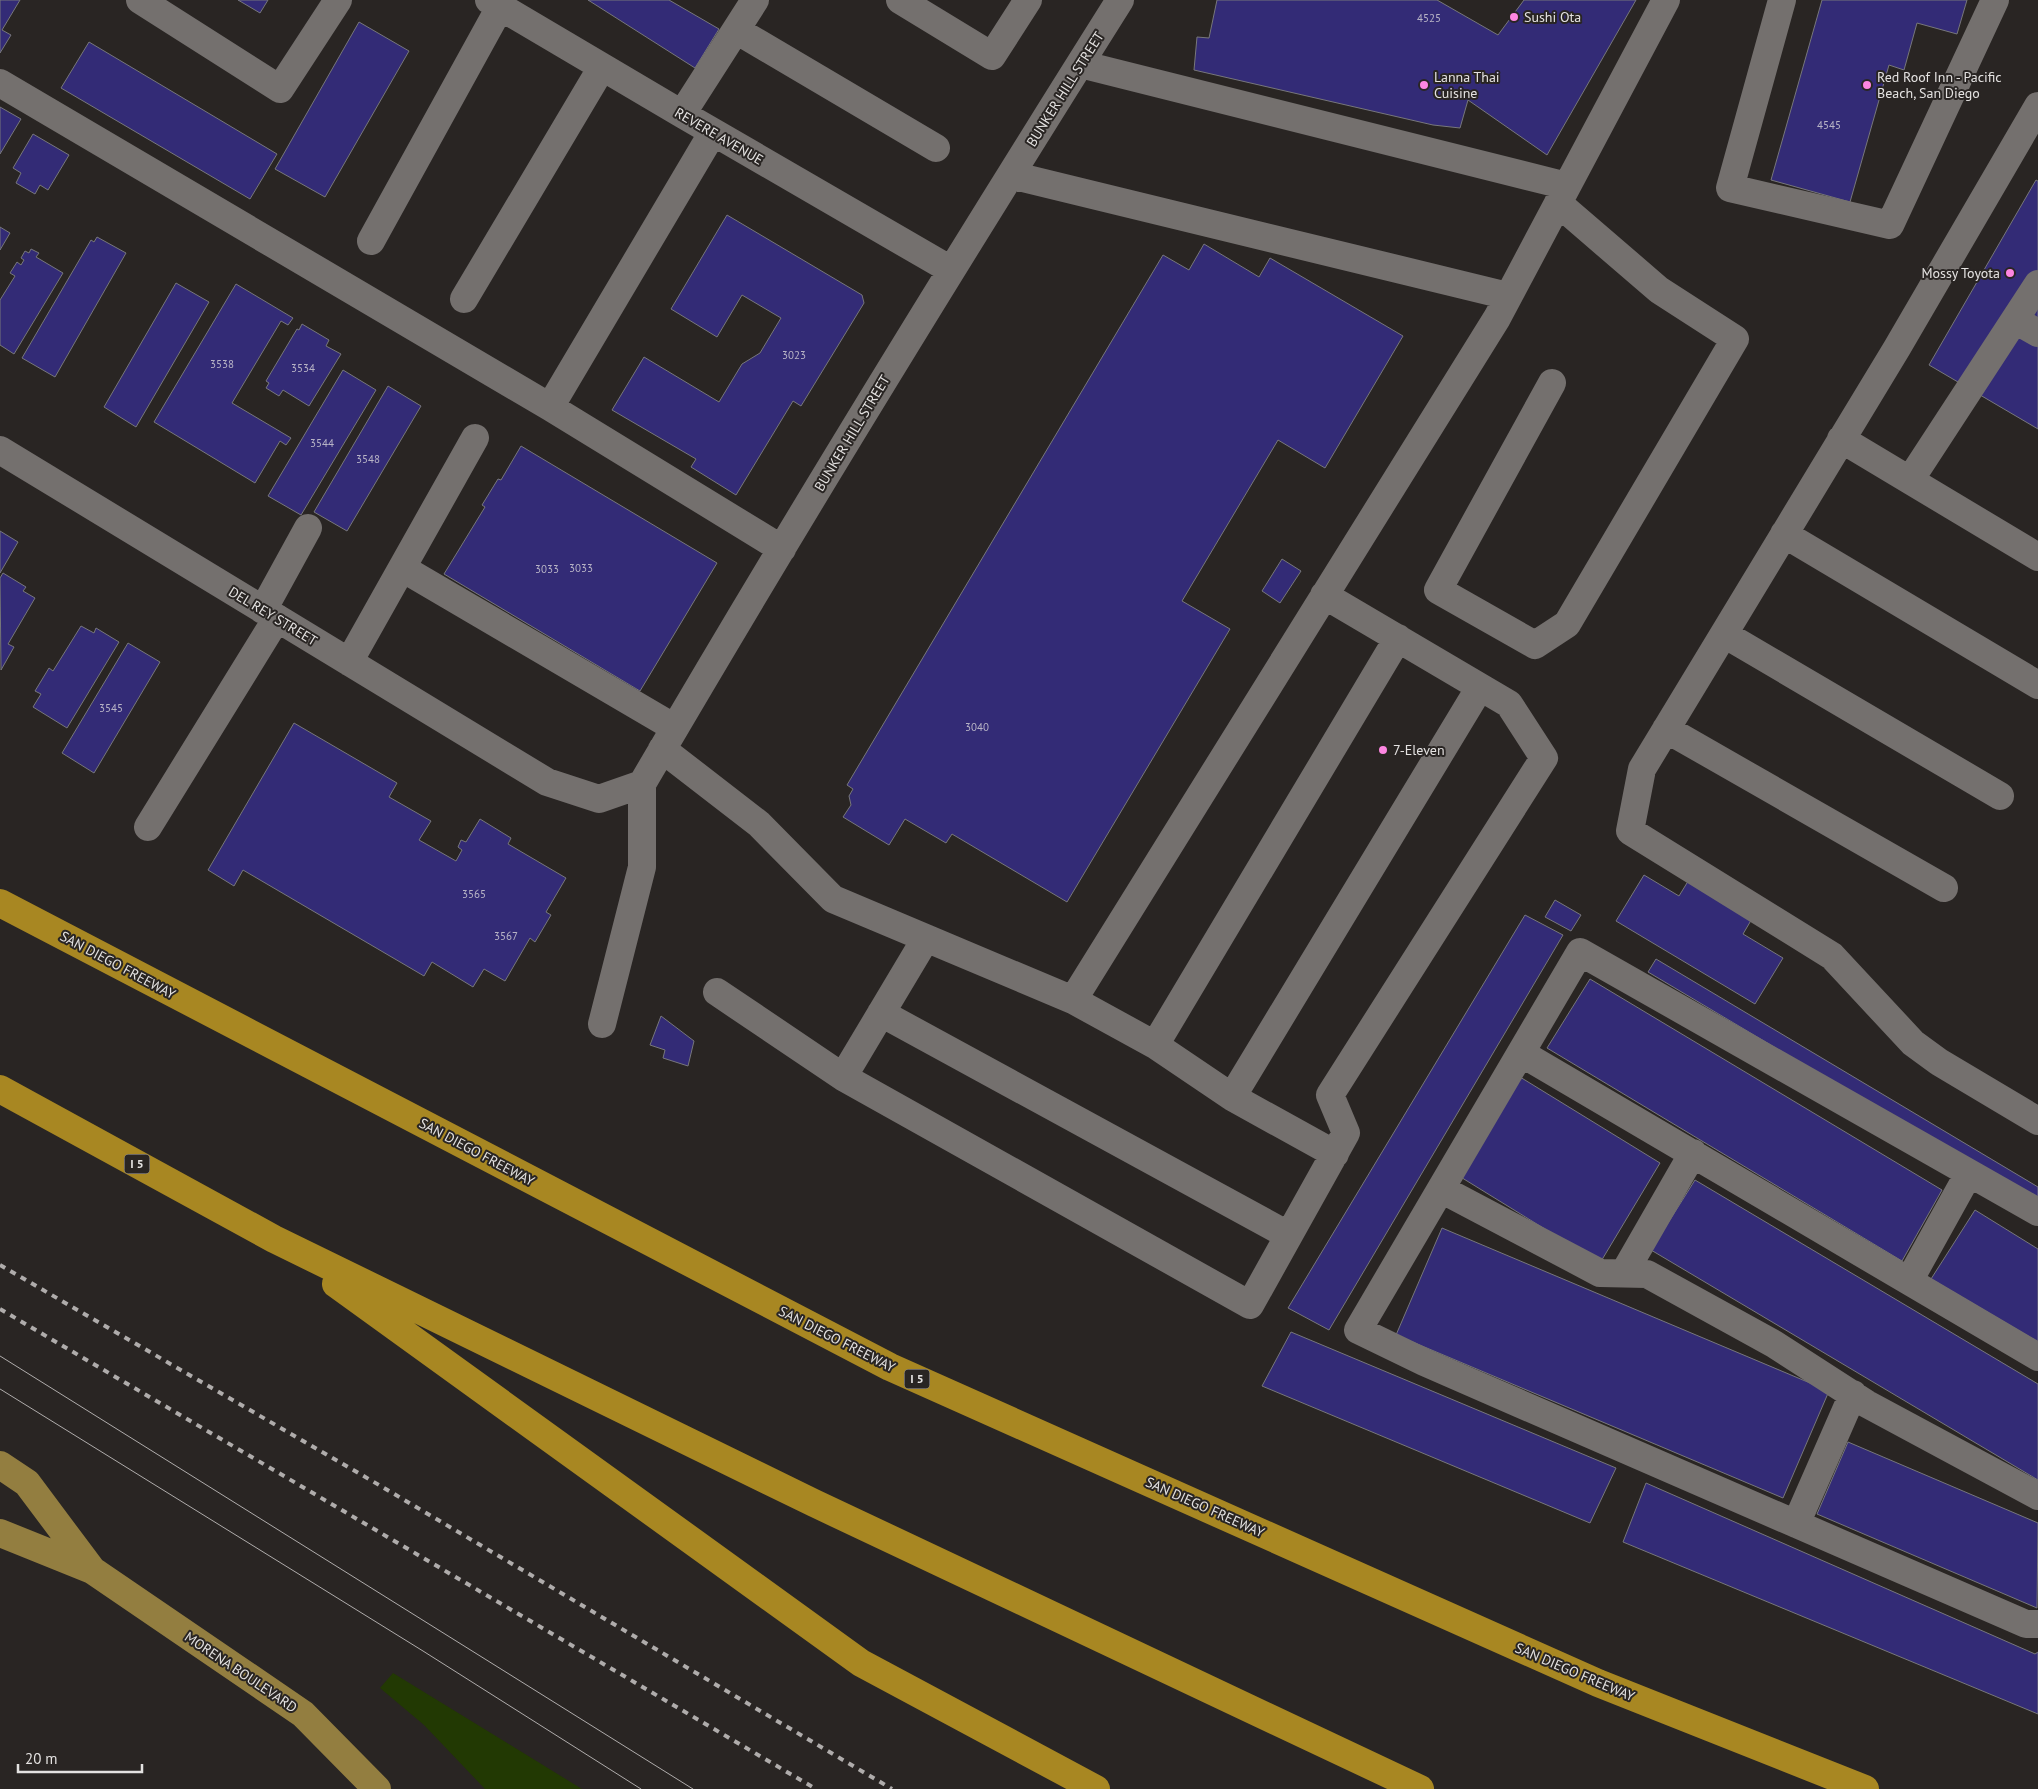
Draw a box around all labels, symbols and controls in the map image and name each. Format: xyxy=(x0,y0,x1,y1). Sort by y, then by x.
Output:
place label: Sushi Ota xyxy=(1524,8,1581,26)
house number: 4525 xyxy=(1417,11,1441,25)
marker: Sushi Ota xyxy=(1508,11,1520,23)
street label: BUNKER HILL STREET xyxy=(1022,28,1108,150)
place label: Lanna Thai Cuisine xyxy=(1434,68,1500,102)
place label: Red Roof Inn - Pacific Beach, San Diego xyxy=(1877,68,2002,102)
marker: Lanna Thai Cuisine xyxy=(1418,79,1430,91)
marker: Red Roof Inn - Pacific Beach, San Diego xyxy=(1861,79,1873,91)
street label: REVERE AVENUE xyxy=(671,103,767,169)
house number: 4545 xyxy=(1817,118,1841,132)
place label: Mossy Toyota xyxy=(1921,264,2000,282)
marker: Mossy Toyota xyxy=(2004,267,2016,279)
house number: 3023 xyxy=(782,348,806,362)
house number: 3538 xyxy=(210,357,234,371)
house number: 3534 xyxy=(291,361,315,375)
street label: BUNKER HILL STREET xyxy=(810,371,894,494)
house number: 3544 xyxy=(310,436,334,450)
house number: 3548 xyxy=(356,452,380,466)
house number: 3033 xyxy=(569,561,593,575)
house number: 3033 xyxy=(535,562,559,576)
street label: DEL REY STREET xyxy=(225,582,321,650)
house number: 3545 xyxy=(99,701,123,715)
house number: 3040 xyxy=(965,720,989,734)
place label: 7-Eleven xyxy=(1393,741,1445,759)
marker: 7-Eleven xyxy=(1377,744,1389,756)
house number: 3565 xyxy=(462,887,486,901)
street label: SAN DIEGO FREEWAY xyxy=(57,927,179,1003)
house number: 3567 xyxy=(494,929,518,943)
street label: SAN DIEGO FREEWAY xyxy=(416,1114,538,1190)
road number: I 5 xyxy=(124,1154,150,1174)
street label: SAN DIEGO FREEWAY xyxy=(776,1302,898,1376)
road number: I 5 xyxy=(904,1370,930,1388)
street label: SAN DIEGO FREEWAY xyxy=(1143,1473,1267,1541)
street label: MORENA BOULEVARD xyxy=(181,1628,301,1716)
street label: SAN DIEGO FREEWAY xyxy=(1512,1639,1638,1705)
scale bar xyxy=(18,1742,141,1774)
text: 20 m xyxy=(25,1749,58,1768)

